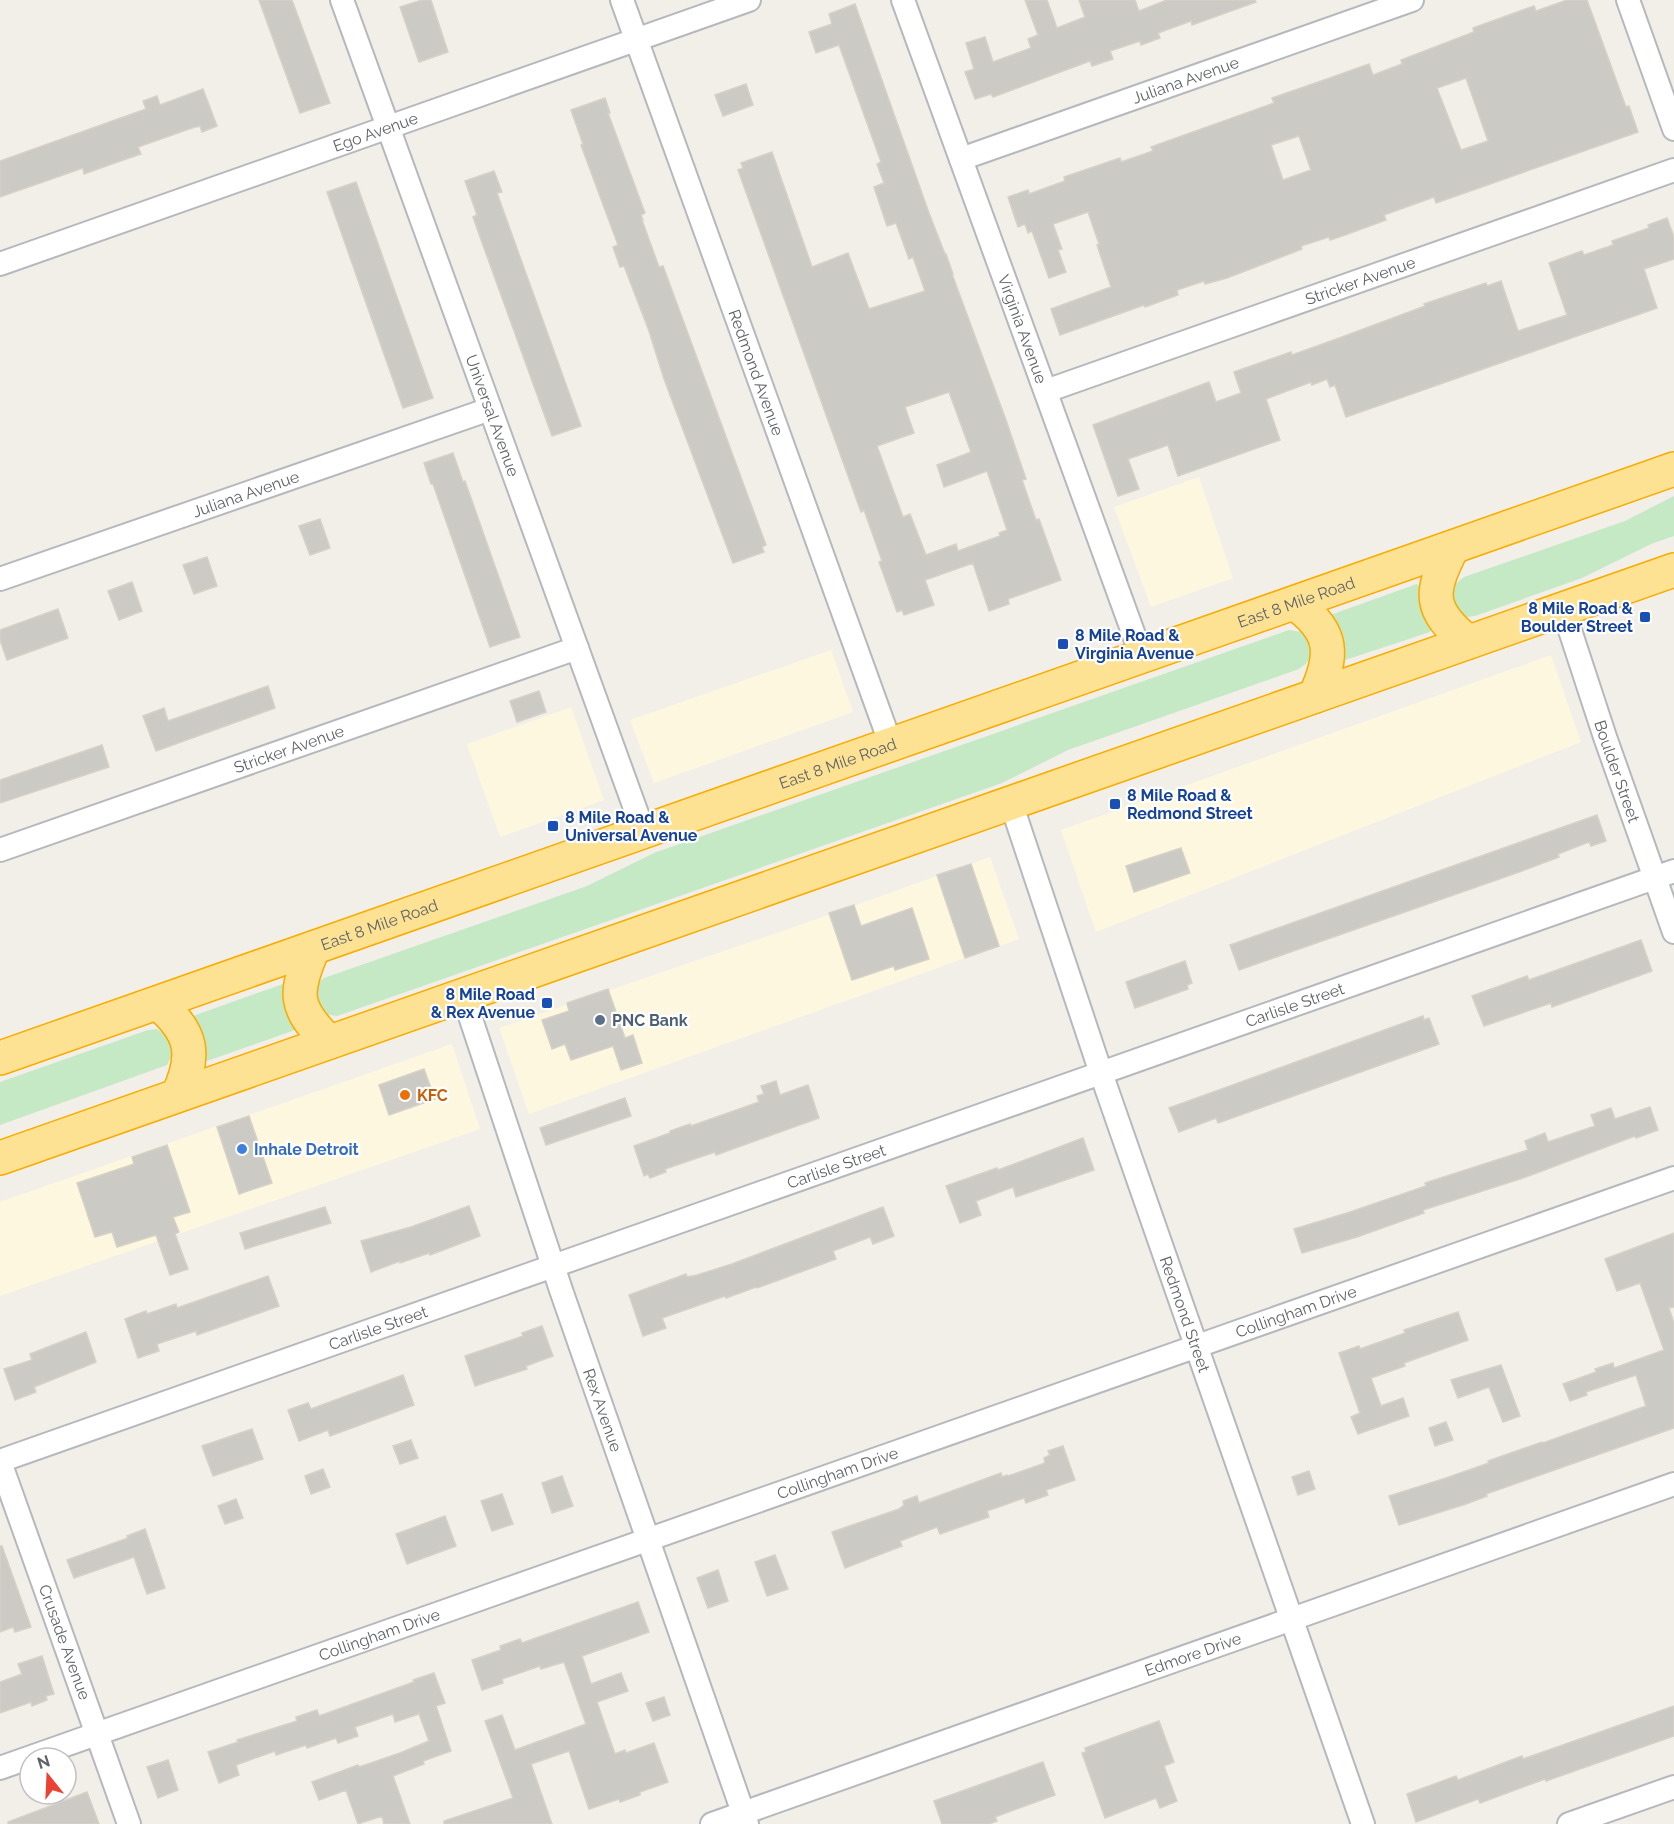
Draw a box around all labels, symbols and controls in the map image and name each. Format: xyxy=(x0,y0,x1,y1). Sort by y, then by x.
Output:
street label: Juliana Avenue xyxy=(1130,53,1241,108)
street label: Ego Avenue xyxy=(331,108,421,156)
street label: Stricker Avenue xyxy=(1303,253,1418,309)
street label: Virginia Avenue xyxy=(994,272,1051,386)
street label: Redmond Avenue xyxy=(725,307,788,438)
street label: Universal Avenue xyxy=(461,352,523,479)
street label: Juliana Avenue xyxy=(190,467,302,522)
street label: East 8 Mile Road xyxy=(1235,573,1358,632)
place label: 8 Mile Road & Boulder Street xyxy=(1521,599,1634,636)
marker: 8 Mile Road & Boulder Street xyxy=(1638,610,1652,624)
place label: 8 Mile Road & Virginia Avenue xyxy=(1075,626,1194,663)
marker: 8 Mile Road & Virginia Avenue xyxy=(1056,637,1070,651)
street label: Boulder Street xyxy=(1590,718,1644,826)
street label: Stricker Avenue xyxy=(231,721,347,777)
street label: East 8 Mile Road xyxy=(777,734,899,793)
place label: 8 Mile Road & Redmond Street xyxy=(1127,786,1253,823)
marker: 8 Mile Road & Redmond Street xyxy=(1108,797,1122,811)
place label: 8 Mile Road & Universal Avenue xyxy=(565,808,698,845)
marker: 8 Mile Road & Universal Avenue xyxy=(546,819,560,833)
street label: East 8 Mile Road xyxy=(318,896,441,954)
street label: Carlisle Street xyxy=(1243,979,1347,1031)
place label: 8 Mile Road & Rex Avenue xyxy=(431,985,535,1022)
marker: 8 Mile Road & Rex Avenue xyxy=(540,996,554,1010)
place label: PNC Bank xyxy=(612,1011,688,1030)
marker: PNC Bank xyxy=(593,1013,607,1027)
place label: KFC xyxy=(417,1086,448,1105)
marker: KFC xyxy=(398,1088,412,1102)
place label: Inhale Detroit xyxy=(254,1140,359,1159)
street label: Carlisle Street xyxy=(785,1140,889,1193)
marker: Inhale Detroit xyxy=(235,1142,249,1156)
street label: Redmond Street xyxy=(1156,1254,1214,1375)
street label: Collingham Drive xyxy=(1233,1282,1359,1342)
street label: Carlisle Street xyxy=(326,1302,431,1354)
street label: Rex Avenue xyxy=(579,1366,626,1455)
street label: Collingham Drive xyxy=(775,1443,901,1503)
street label: Crusade Avenue xyxy=(35,1582,94,1703)
street label: Collingham Drive xyxy=(316,1605,442,1665)
street label: Edmore Drive xyxy=(1142,1629,1244,1680)
north arrow xyxy=(18,1746,78,1806)
text: N xyxy=(35,1751,52,1773)

